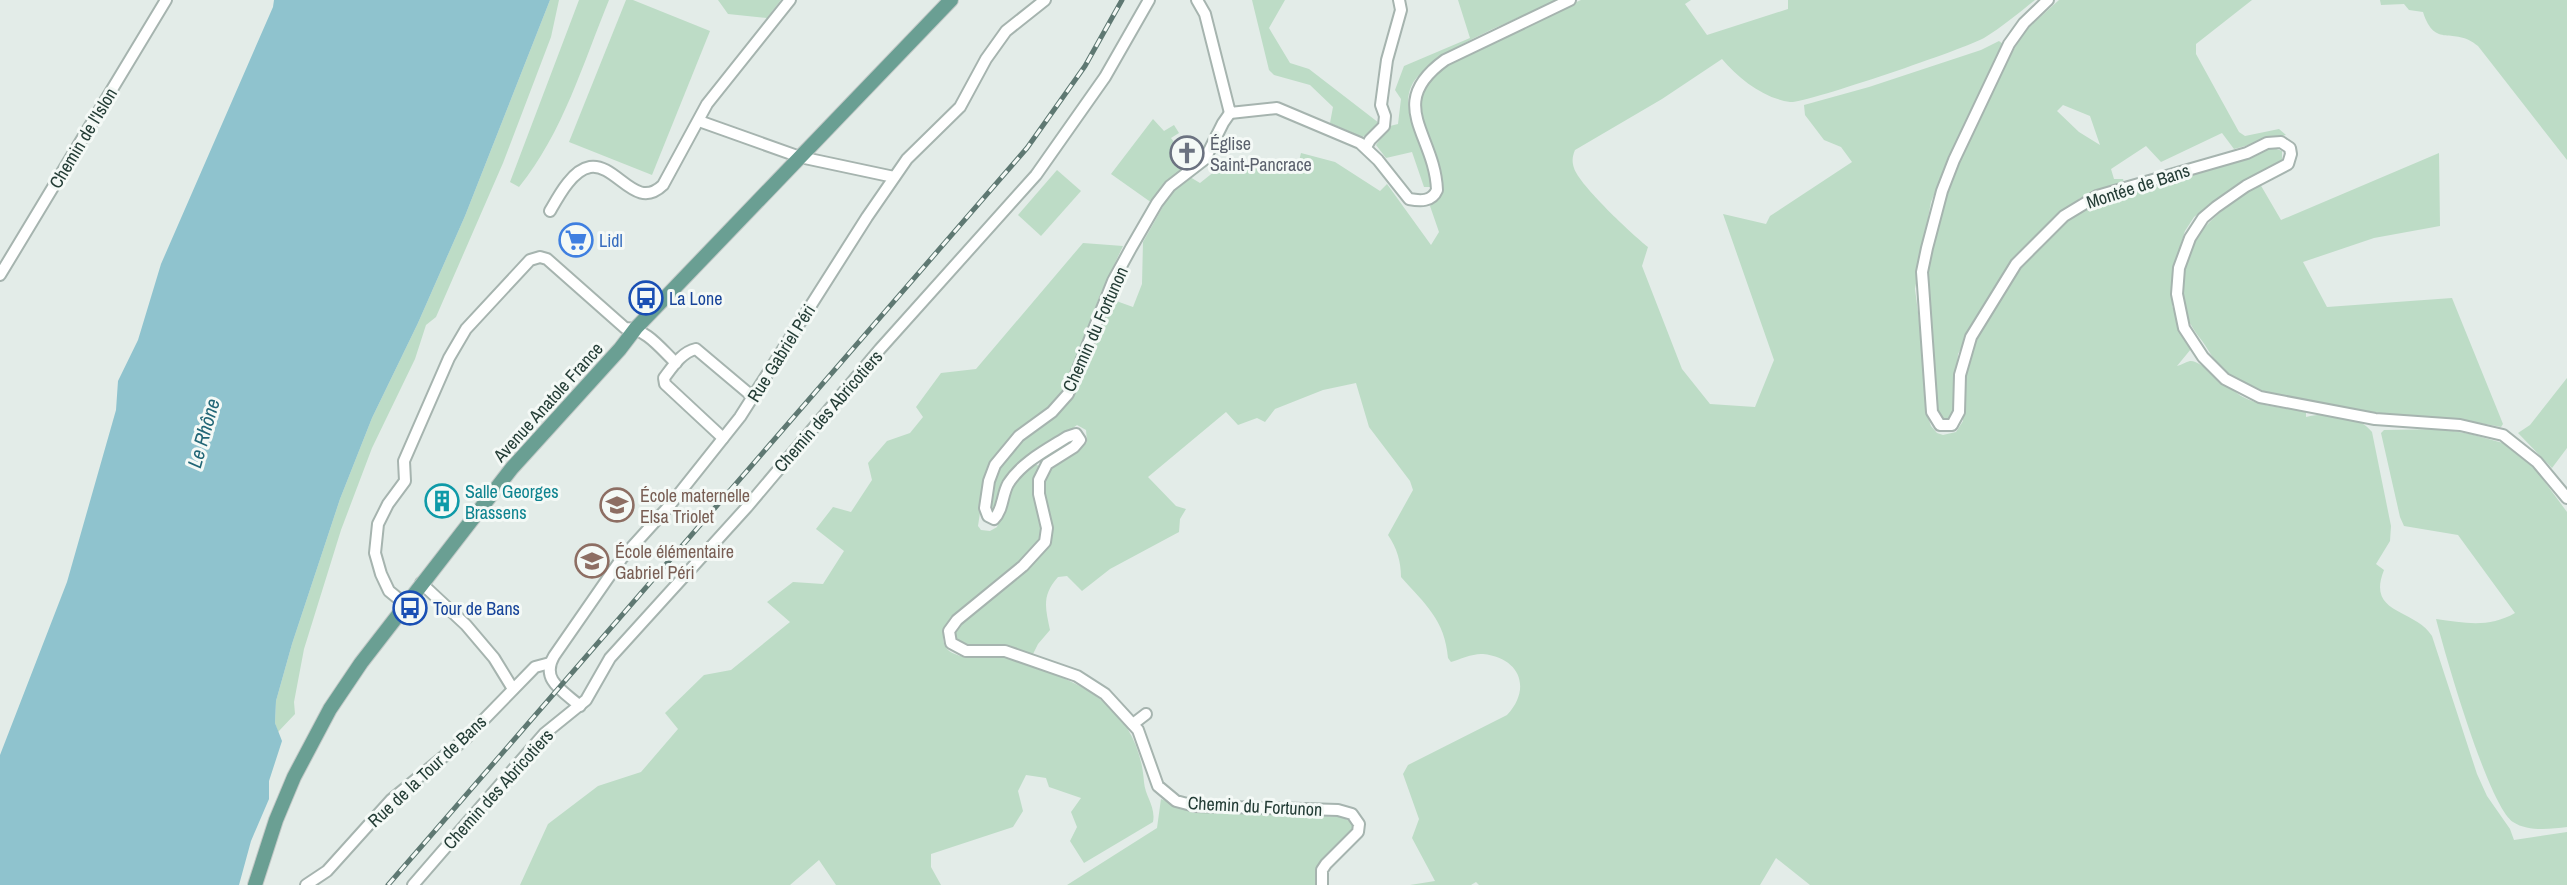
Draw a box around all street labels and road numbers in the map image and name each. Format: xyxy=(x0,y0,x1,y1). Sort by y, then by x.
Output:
street label: Chemin de l'Islon xyxy=(43,83,123,193)
street label: Montée de Bans xyxy=(2083,158,2193,214)
street label: Chemin du Fortunon xyxy=(1056,262,1134,396)
street label: Rue Gabriel Péri xyxy=(741,299,821,407)
street label: Avenue Anatole France xyxy=(487,337,609,468)
street label: Chemin des Abricotiers xyxy=(768,345,888,477)
street label: Rue de la Tour de Bans xyxy=(362,709,492,833)
street label: Chemin des Abricotiers xyxy=(437,723,559,855)
street label: Chemin du Fortunon xyxy=(1187,790,1323,822)

